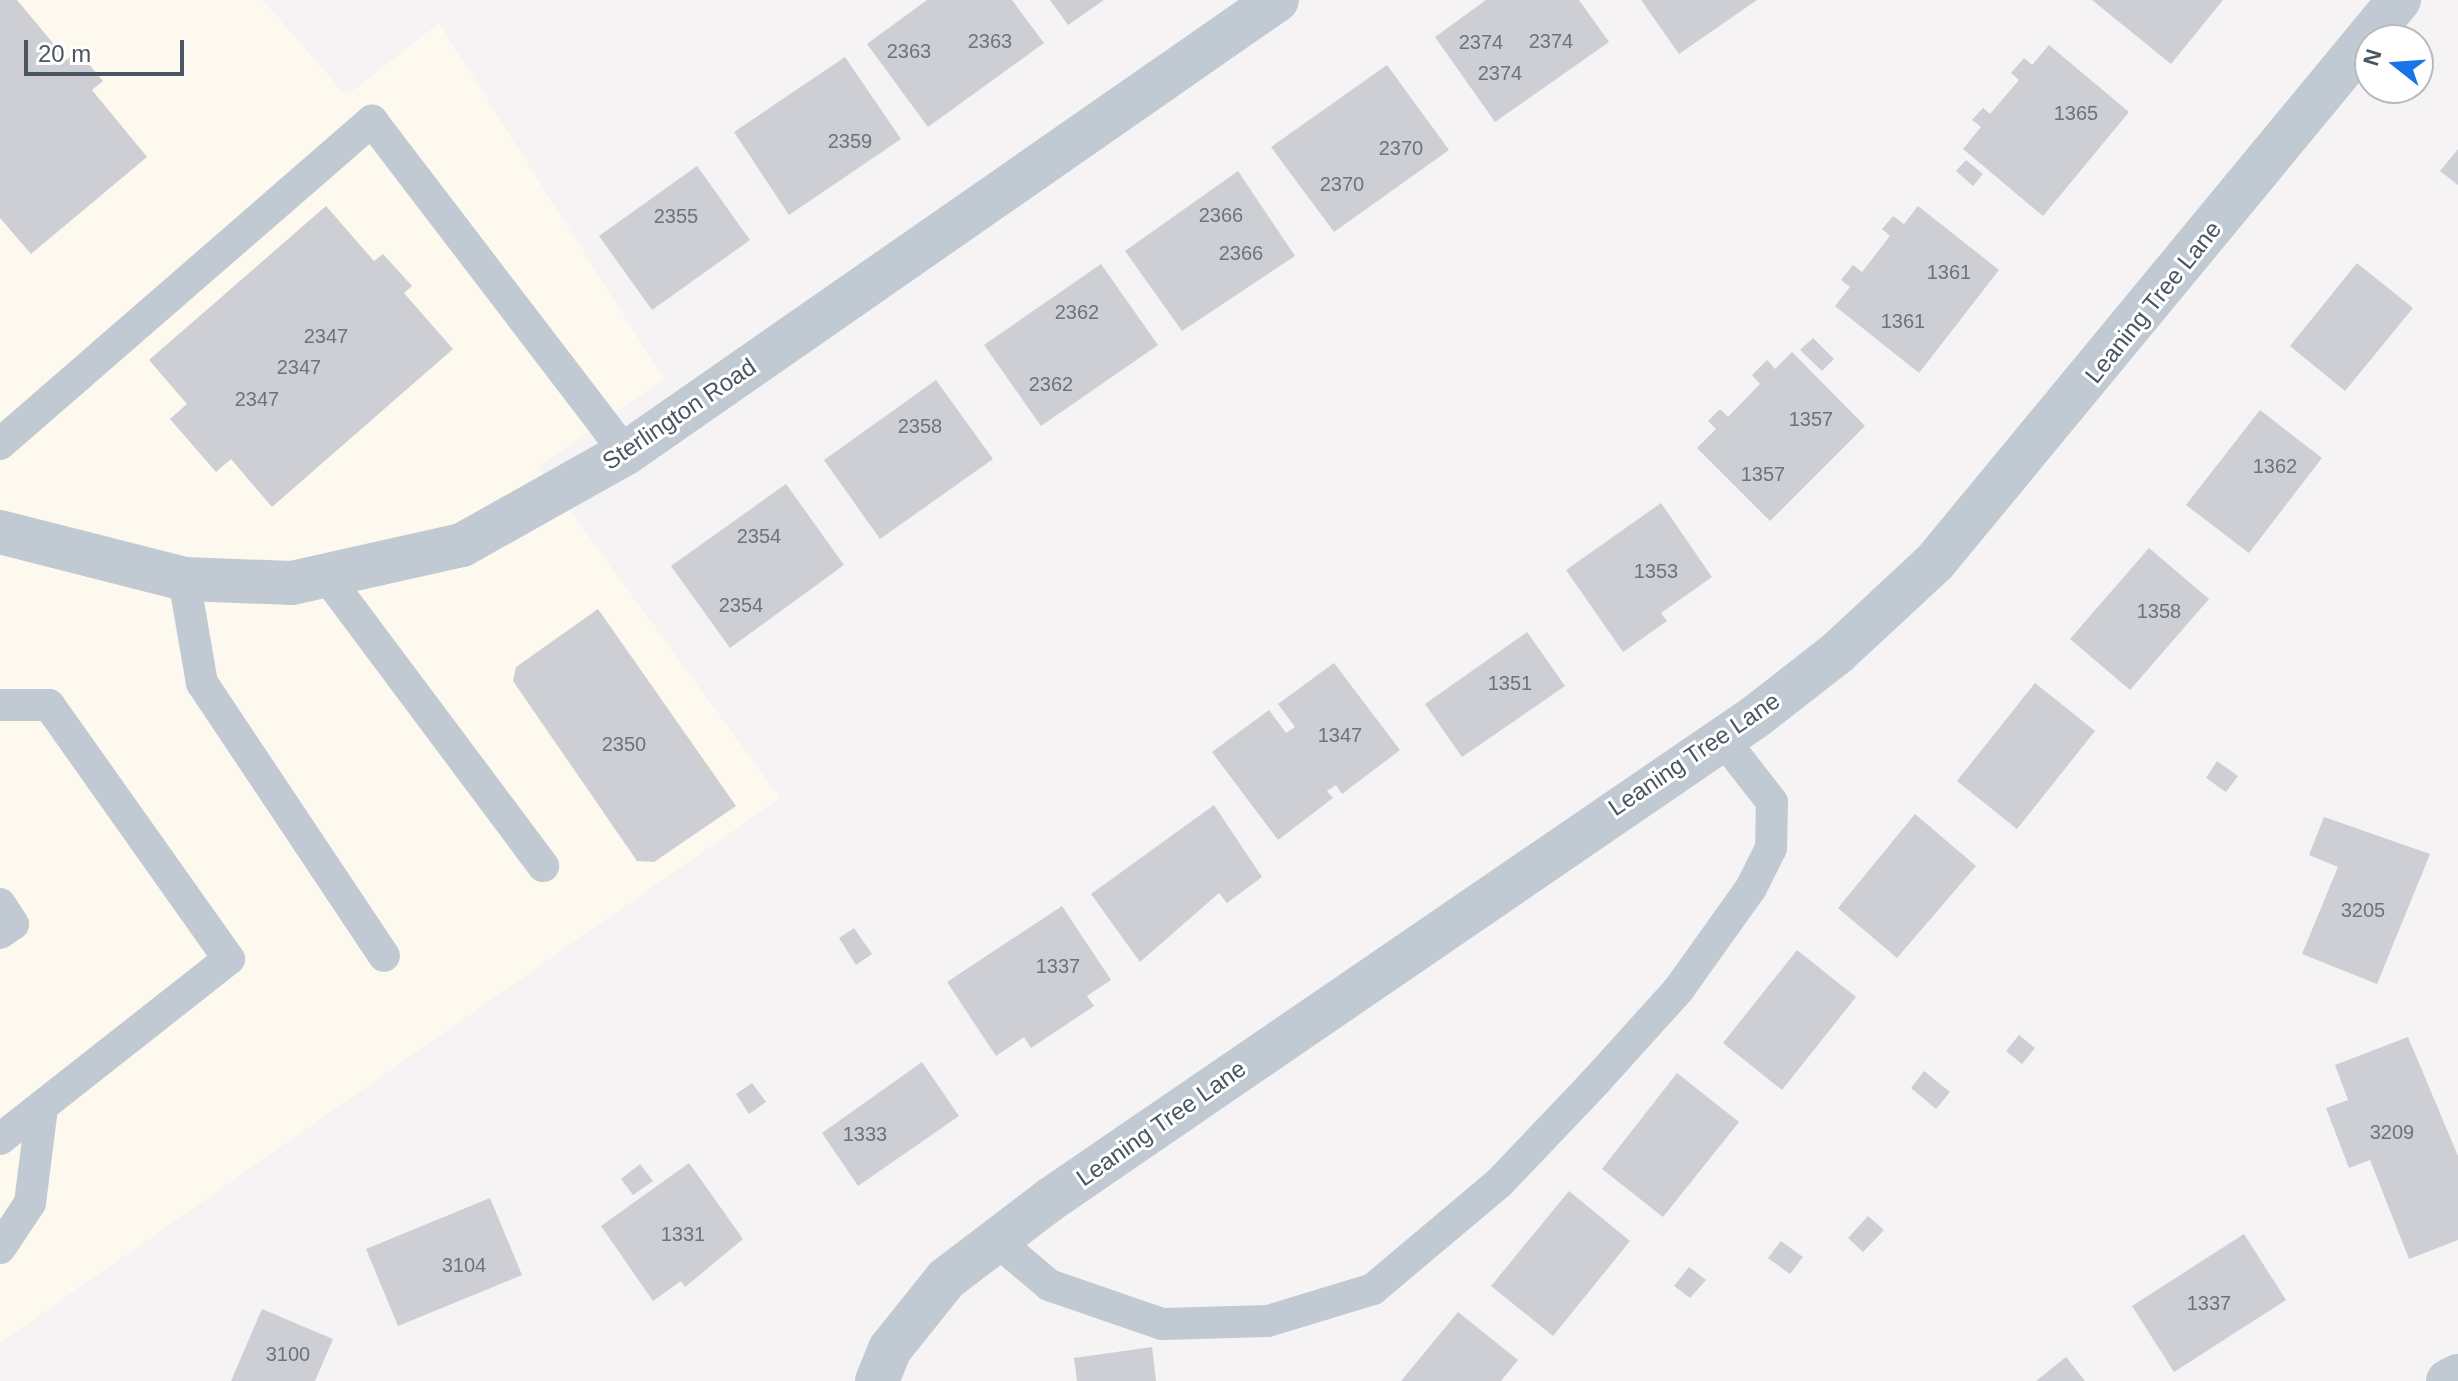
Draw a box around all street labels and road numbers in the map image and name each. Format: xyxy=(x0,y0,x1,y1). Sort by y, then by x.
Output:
street label: Leaning Tree Lane xyxy=(2079,215,2227,389)
street label: Sterlington Road xyxy=(597,352,761,476)
street label: Leaning Tree Lane xyxy=(1603,686,1785,822)
street label: Leaning Tree Lane xyxy=(1071,1054,1251,1192)

